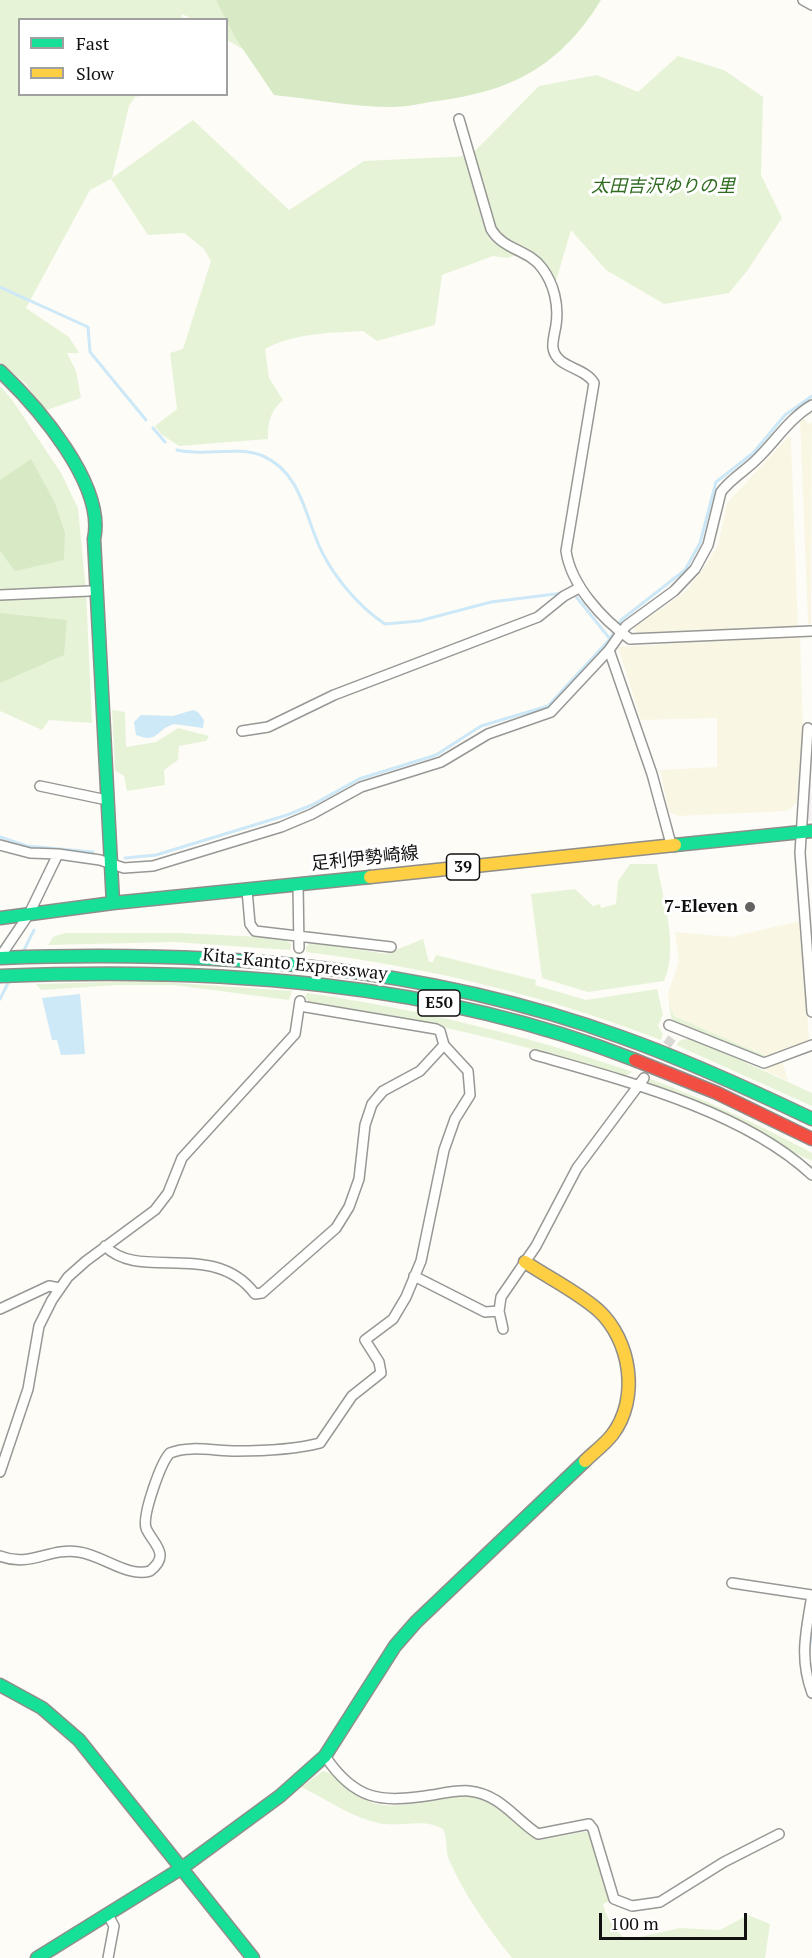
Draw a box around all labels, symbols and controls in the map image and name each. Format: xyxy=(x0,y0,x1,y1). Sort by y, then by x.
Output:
legend xyxy=(18,18,228,96)
text: Fast xyxy=(76,31,109,55)
text: Slow xyxy=(76,61,114,85)
park label: 太田吉沢ゆりの里 xyxy=(591,176,735,198)
street label: 足利伊勢崎線 xyxy=(310,843,420,875)
road number: 39 xyxy=(446,854,480,880)
place label: 7-Eleven xyxy=(664,896,738,918)
marker: 7-Eleven xyxy=(743,900,757,914)
street label: Kita-Kanto Expressway xyxy=(202,945,388,985)
road number: E50 xyxy=(418,990,460,1016)
scale bar xyxy=(602,1901,750,1939)
text: 100 m xyxy=(610,1911,659,1935)

